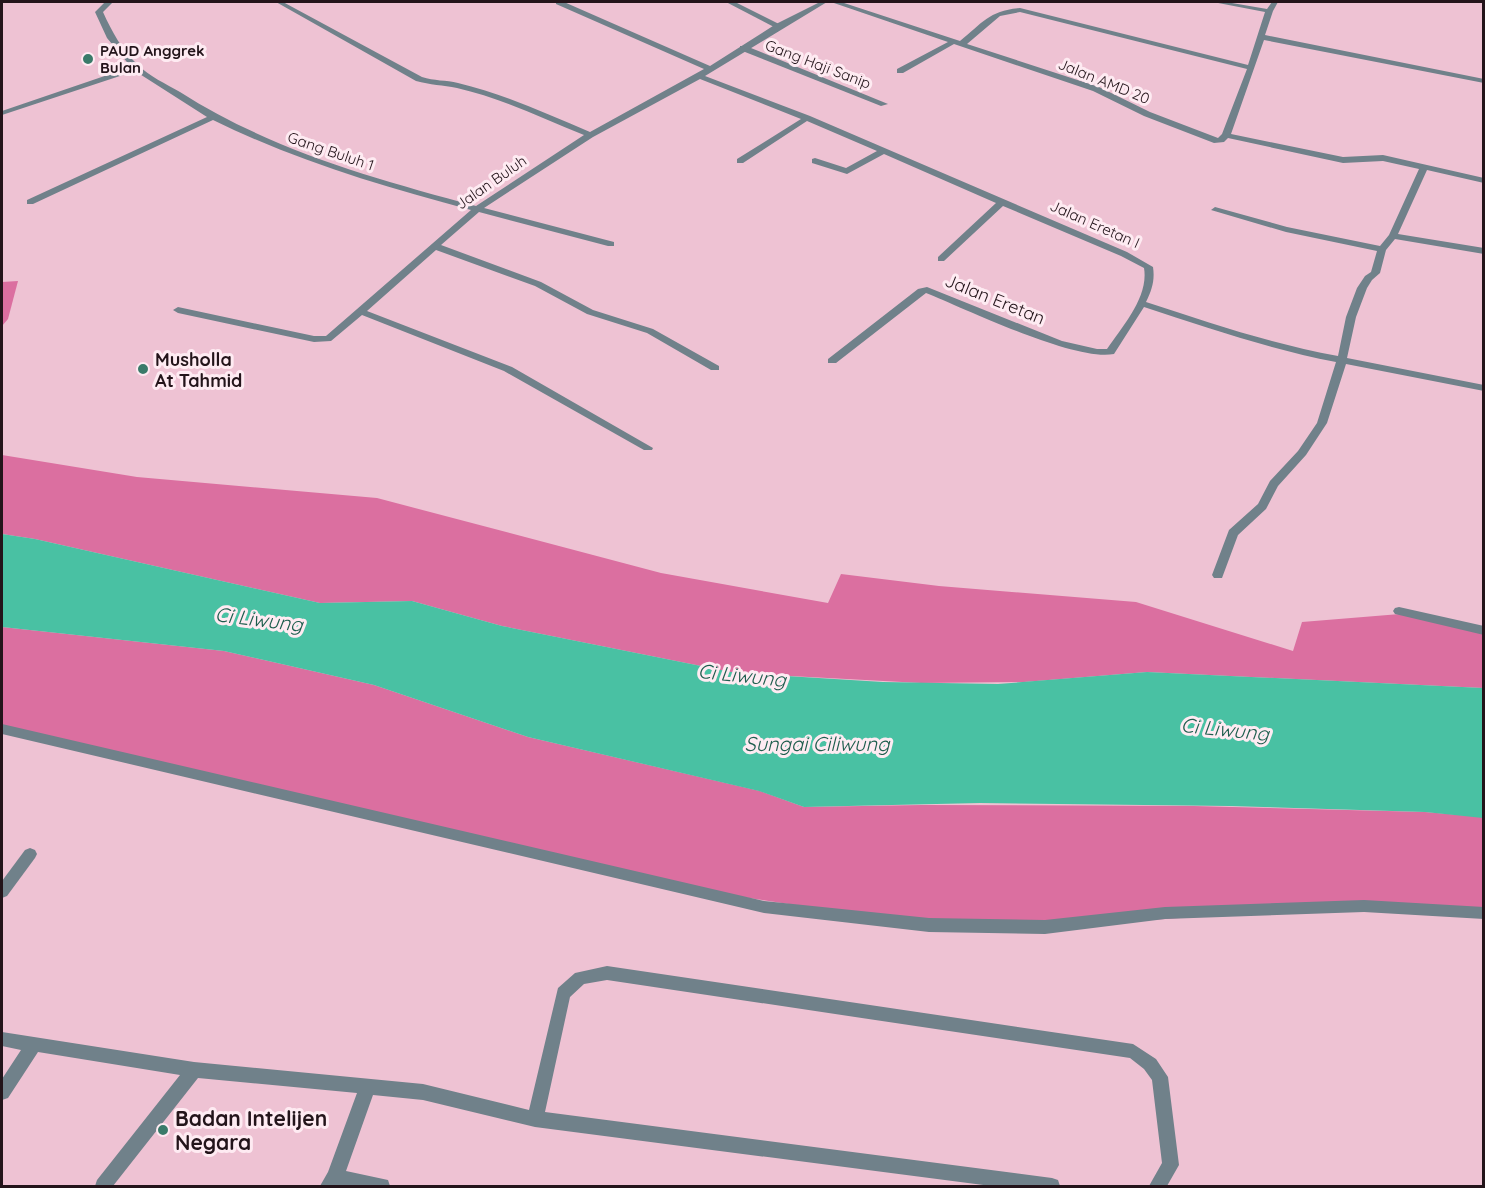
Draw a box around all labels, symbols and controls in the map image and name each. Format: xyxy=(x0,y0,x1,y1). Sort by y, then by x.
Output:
street label: Gang Haji Sanip xyxy=(763,35,873,93)
place label: PAUD Anggrek Bulan xyxy=(100,41,205,77)
marker: PAUD Anggrek Bulan xyxy=(81,52,95,66)
street label: Jalan AMD 20 xyxy=(1055,54,1153,108)
street label: Gang Buluh 1 xyxy=(285,127,377,175)
street label: Jalan Buluh xyxy=(452,151,530,213)
street label: Jalan Eretan I xyxy=(1047,196,1143,252)
street label: Jalan Eretan xyxy=(942,268,1048,330)
place label: Musholla At Tahmid xyxy=(155,348,242,392)
marker: Musholla At Tahmid xyxy=(136,362,150,376)
water label: Ci Liwung xyxy=(214,601,306,637)
water label: Ci Liwung xyxy=(697,658,789,692)
water label: Ci Liwung xyxy=(1180,712,1272,746)
water label: Sungai Ciliwung xyxy=(744,731,891,756)
place label: Badan Intelijen Negara xyxy=(175,1105,327,1155)
marker: Badan Intelijen Negara xyxy=(156,1123,170,1137)

